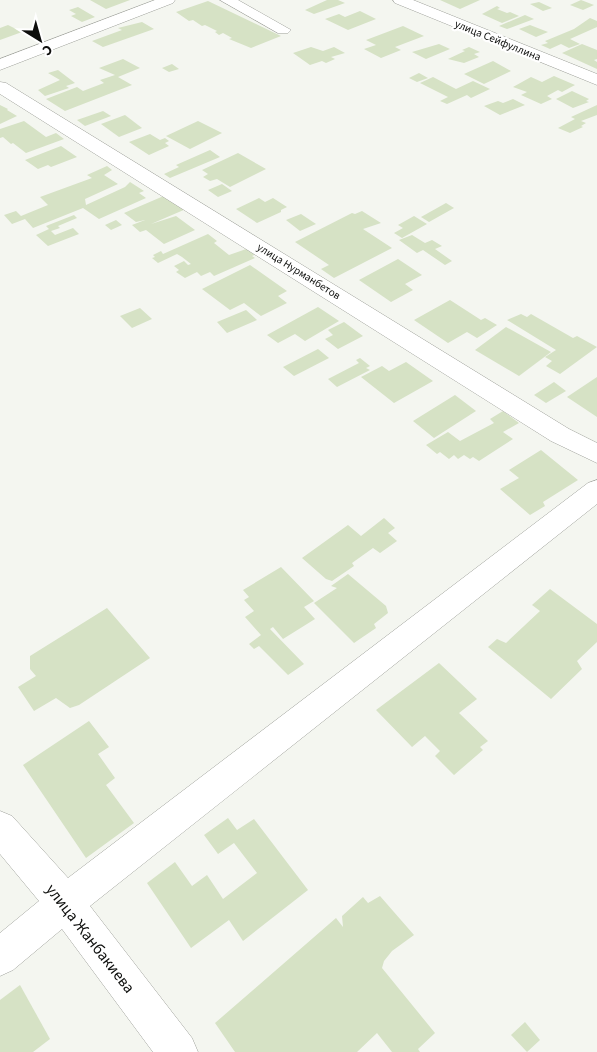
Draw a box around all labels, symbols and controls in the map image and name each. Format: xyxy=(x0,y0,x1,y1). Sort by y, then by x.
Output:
north arrow xyxy=(15,15,65,65)
street label: улица Сейфуллина xyxy=(452,16,543,65)
text: С xyxy=(38,39,56,60)
street label: улица Нурманбетов xyxy=(254,240,344,303)
street label: улица Жанбакиева xyxy=(41,879,140,998)

